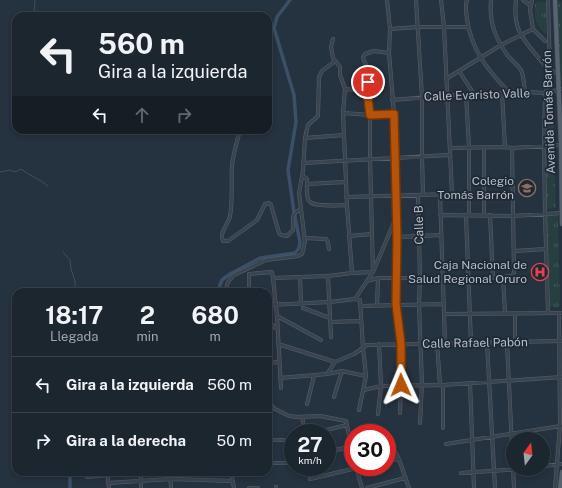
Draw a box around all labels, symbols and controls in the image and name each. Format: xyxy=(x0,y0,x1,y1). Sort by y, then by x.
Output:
text: 560 m xyxy=(98,27,185,60)
icon: left xyxy=(32,28,84,80)
street label: Avenida Tomás Barrón xyxy=(540,50,558,174)
text: Gira a la izquierda xyxy=(98,61,247,82)
pin xyxy=(351,65,385,99)
icon: arrive xyxy=(357,71,379,93)
street label: Calle Evaristo Valle xyxy=(424,86,531,104)
icon: left xyxy=(89,104,111,126)
icon: ahead xyxy=(131,104,153,126)
icon: right xyxy=(173,104,195,126)
place label: Colegio Tomás Barrón xyxy=(437,174,514,202)
school or university icon: Colegio Tomás Barrón xyxy=(517,178,537,198)
street label: Calle B xyxy=(412,205,426,245)
place label: Caja Nacional de Salud Regional Oruro xyxy=(408,258,527,286)
hospital icon: Caja Nacional de Salud Regional Oruro xyxy=(530,262,550,282)
text: 18:17 xyxy=(45,301,103,329)
text: 2 xyxy=(140,301,155,329)
text: 680 xyxy=(192,301,239,329)
text: Llegada xyxy=(50,329,98,344)
text: min xyxy=(136,329,158,344)
text: m xyxy=(210,329,221,344)
street label: Calle Rafael Pabón xyxy=(422,335,528,351)
position arrow xyxy=(380,364,422,406)
icon: left xyxy=(32,374,54,396)
text: Gira a la izquierda xyxy=(66,376,194,393)
text: 560 m xyxy=(207,376,252,393)
speed limit sign: 30 xyxy=(344,424,396,476)
icon: right xyxy=(32,430,54,452)
text: Gira a la derecha xyxy=(66,432,186,449)
text: 50 m xyxy=(217,432,252,449)
north arrow xyxy=(506,432,550,476)
map controls xyxy=(506,432,550,476)
text: 27 xyxy=(297,433,323,457)
text: km/h xyxy=(298,454,322,466)

